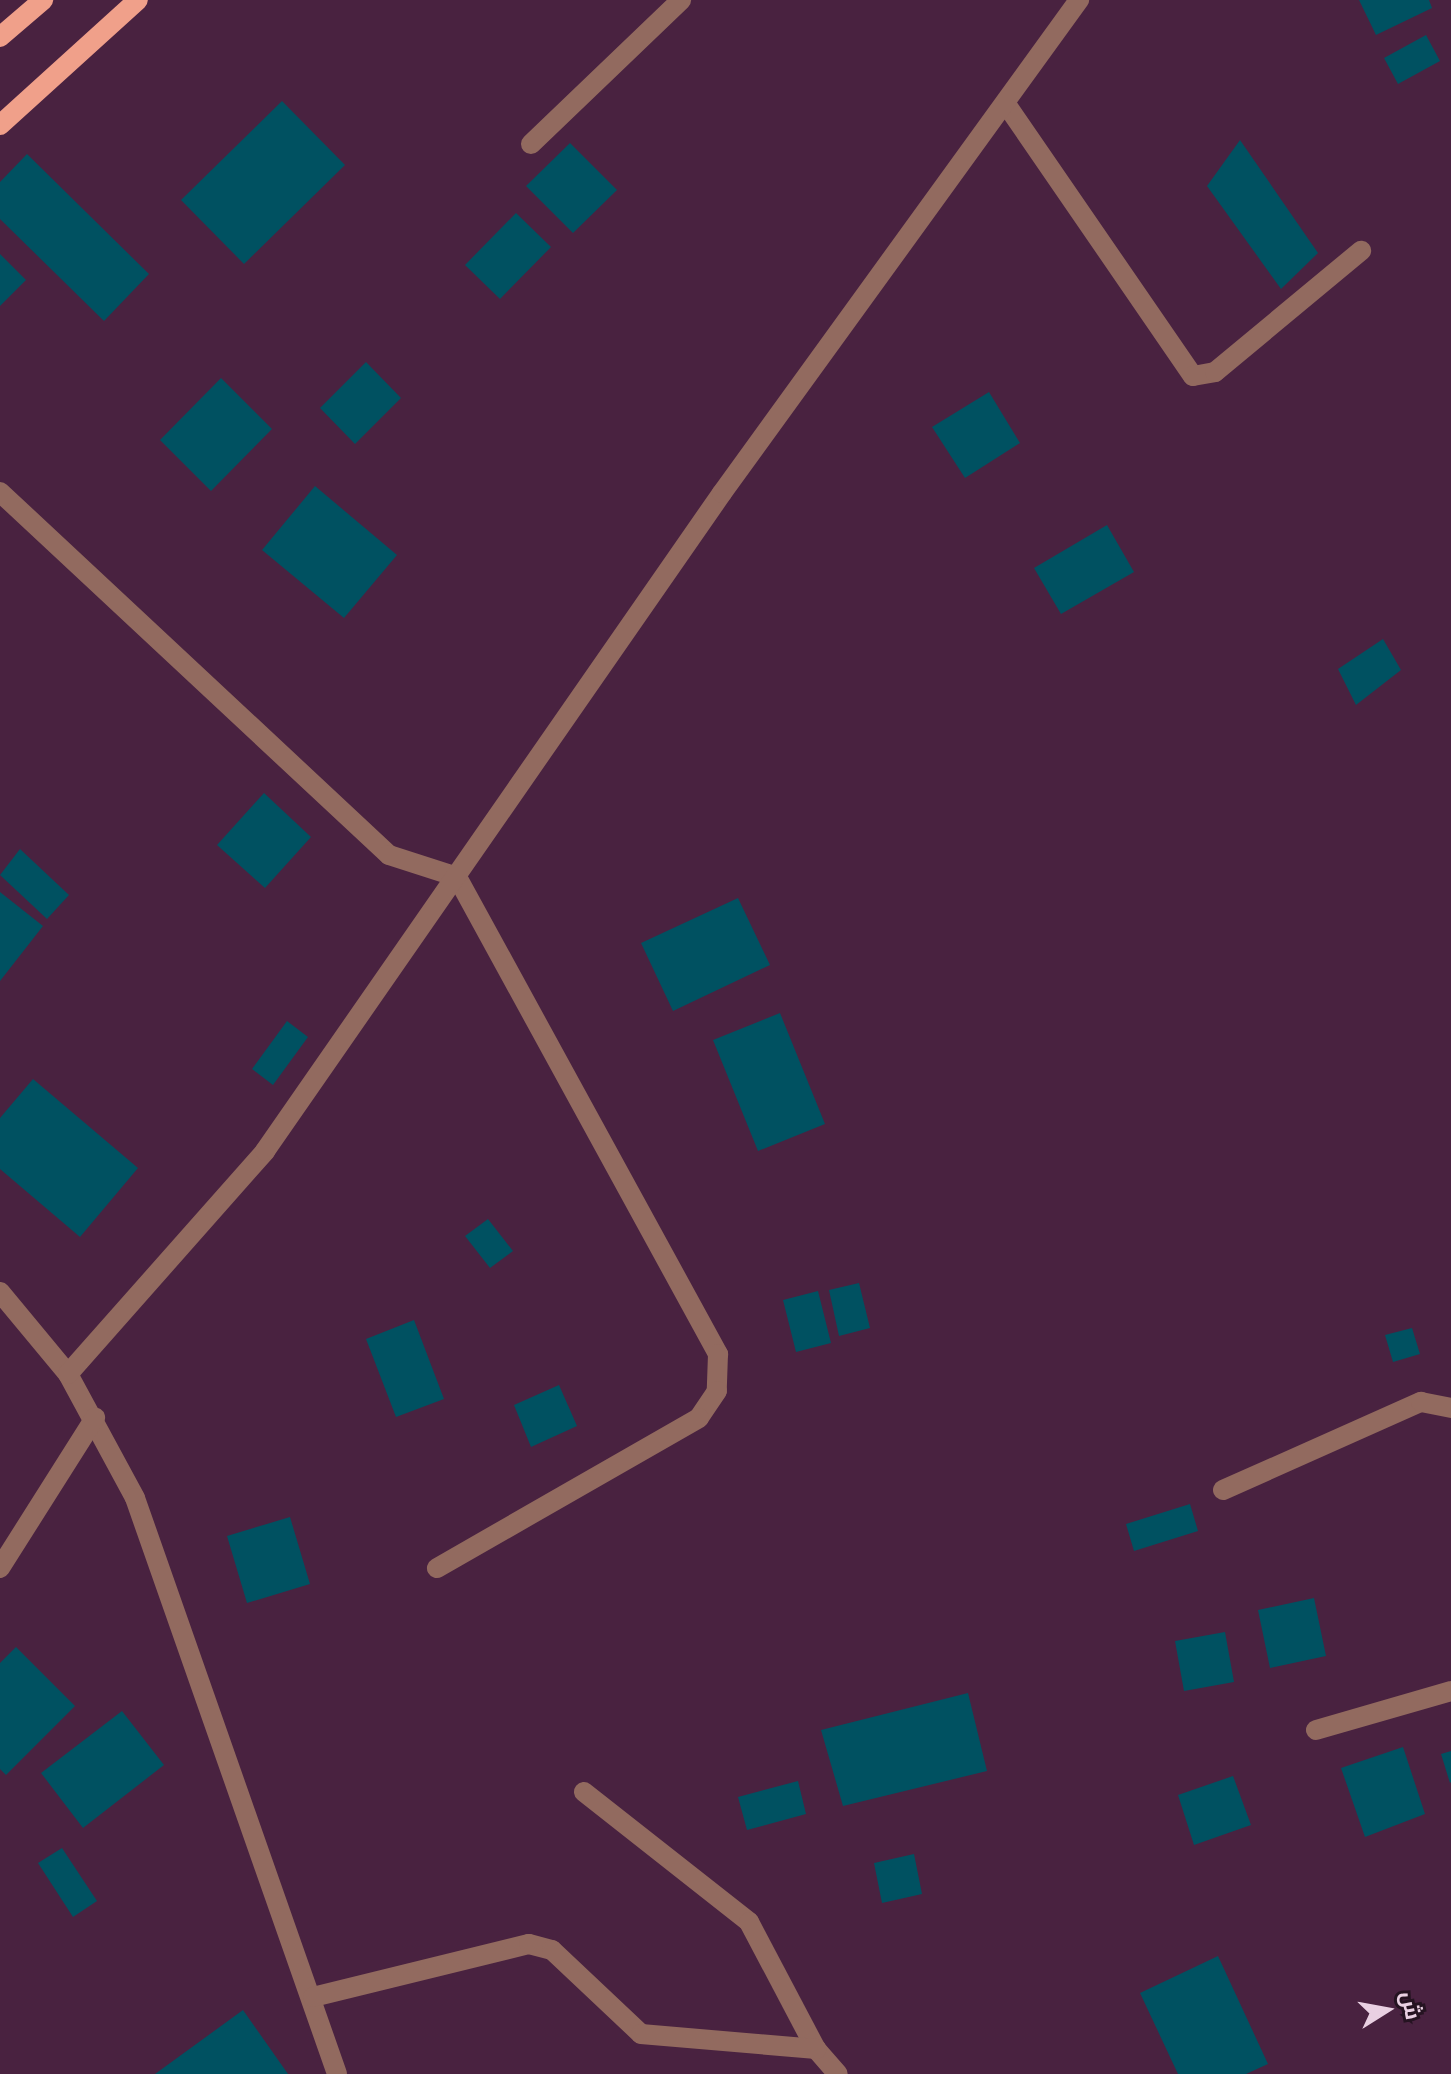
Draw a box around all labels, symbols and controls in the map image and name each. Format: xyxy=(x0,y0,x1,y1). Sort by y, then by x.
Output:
north arrow xyxy=(1347,1970,1427,2050)
text: ش xyxy=(1395,1989,1427,2022)

